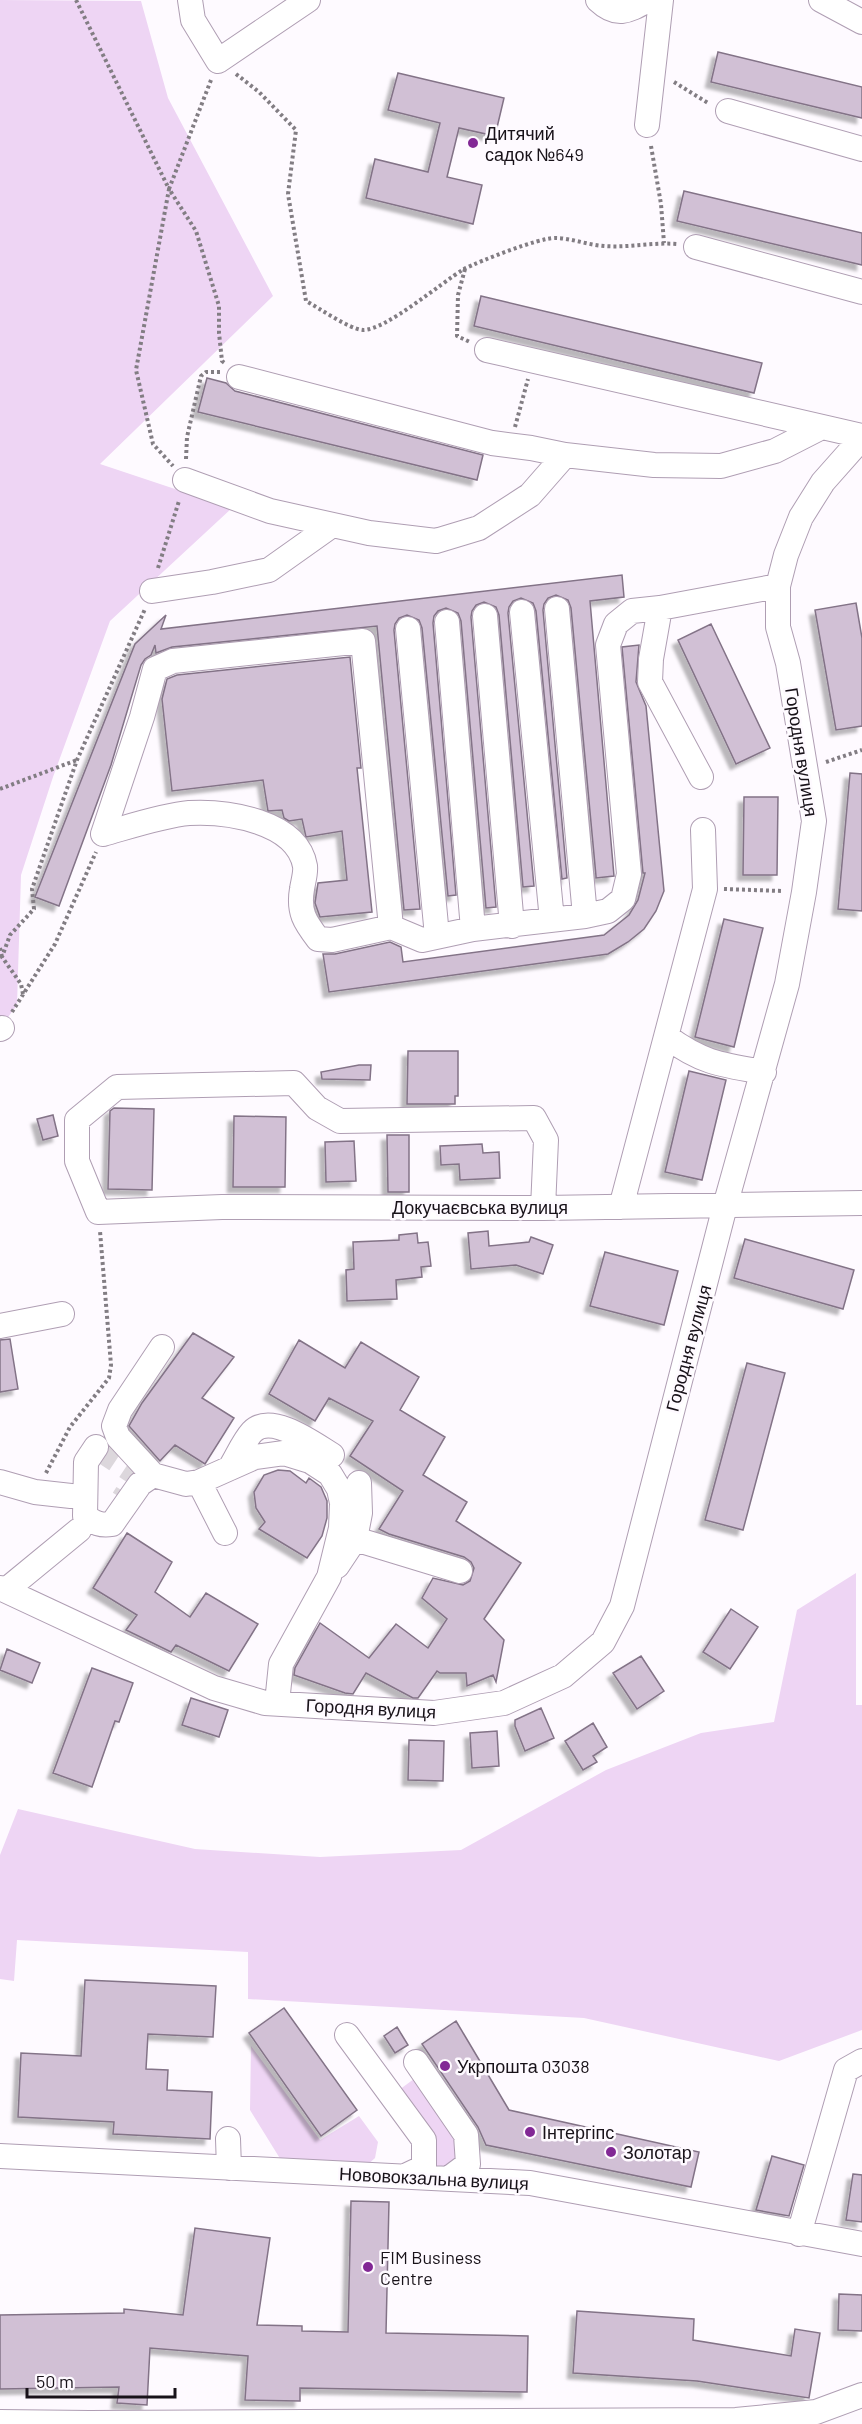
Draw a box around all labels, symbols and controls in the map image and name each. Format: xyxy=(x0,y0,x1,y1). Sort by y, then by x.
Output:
place label: Дитячий садок №649 xyxy=(485,122,584,165)
marker: Дитячий садок №649 xyxy=(466,136,480,150)
street label: Городня вулиця xyxy=(781,686,823,818)
street label: Докучаєвська вулиця xyxy=(392,1196,568,1218)
street label: Городня вулиця xyxy=(661,1282,715,1414)
street label: Городня вулиця xyxy=(305,1694,437,1722)
place label: Укрпошта 03038 xyxy=(457,2055,590,2077)
marker: Укрпошта 03038 xyxy=(438,2059,452,2073)
place label: Інтергіпс xyxy=(542,2121,614,2143)
marker: Інтергіпс xyxy=(523,2125,537,2139)
place label: Золотар xyxy=(623,2141,692,2163)
marker: Золотар xyxy=(604,2145,618,2159)
street label: Нововокзальна вулиця xyxy=(339,2162,529,2194)
place label: FIM Business Centre xyxy=(380,2246,481,2289)
marker: FIM Business Centre xyxy=(361,2260,375,2274)
scale bar xyxy=(27,2361,176,2399)
text: 50 m xyxy=(36,2370,74,2392)

